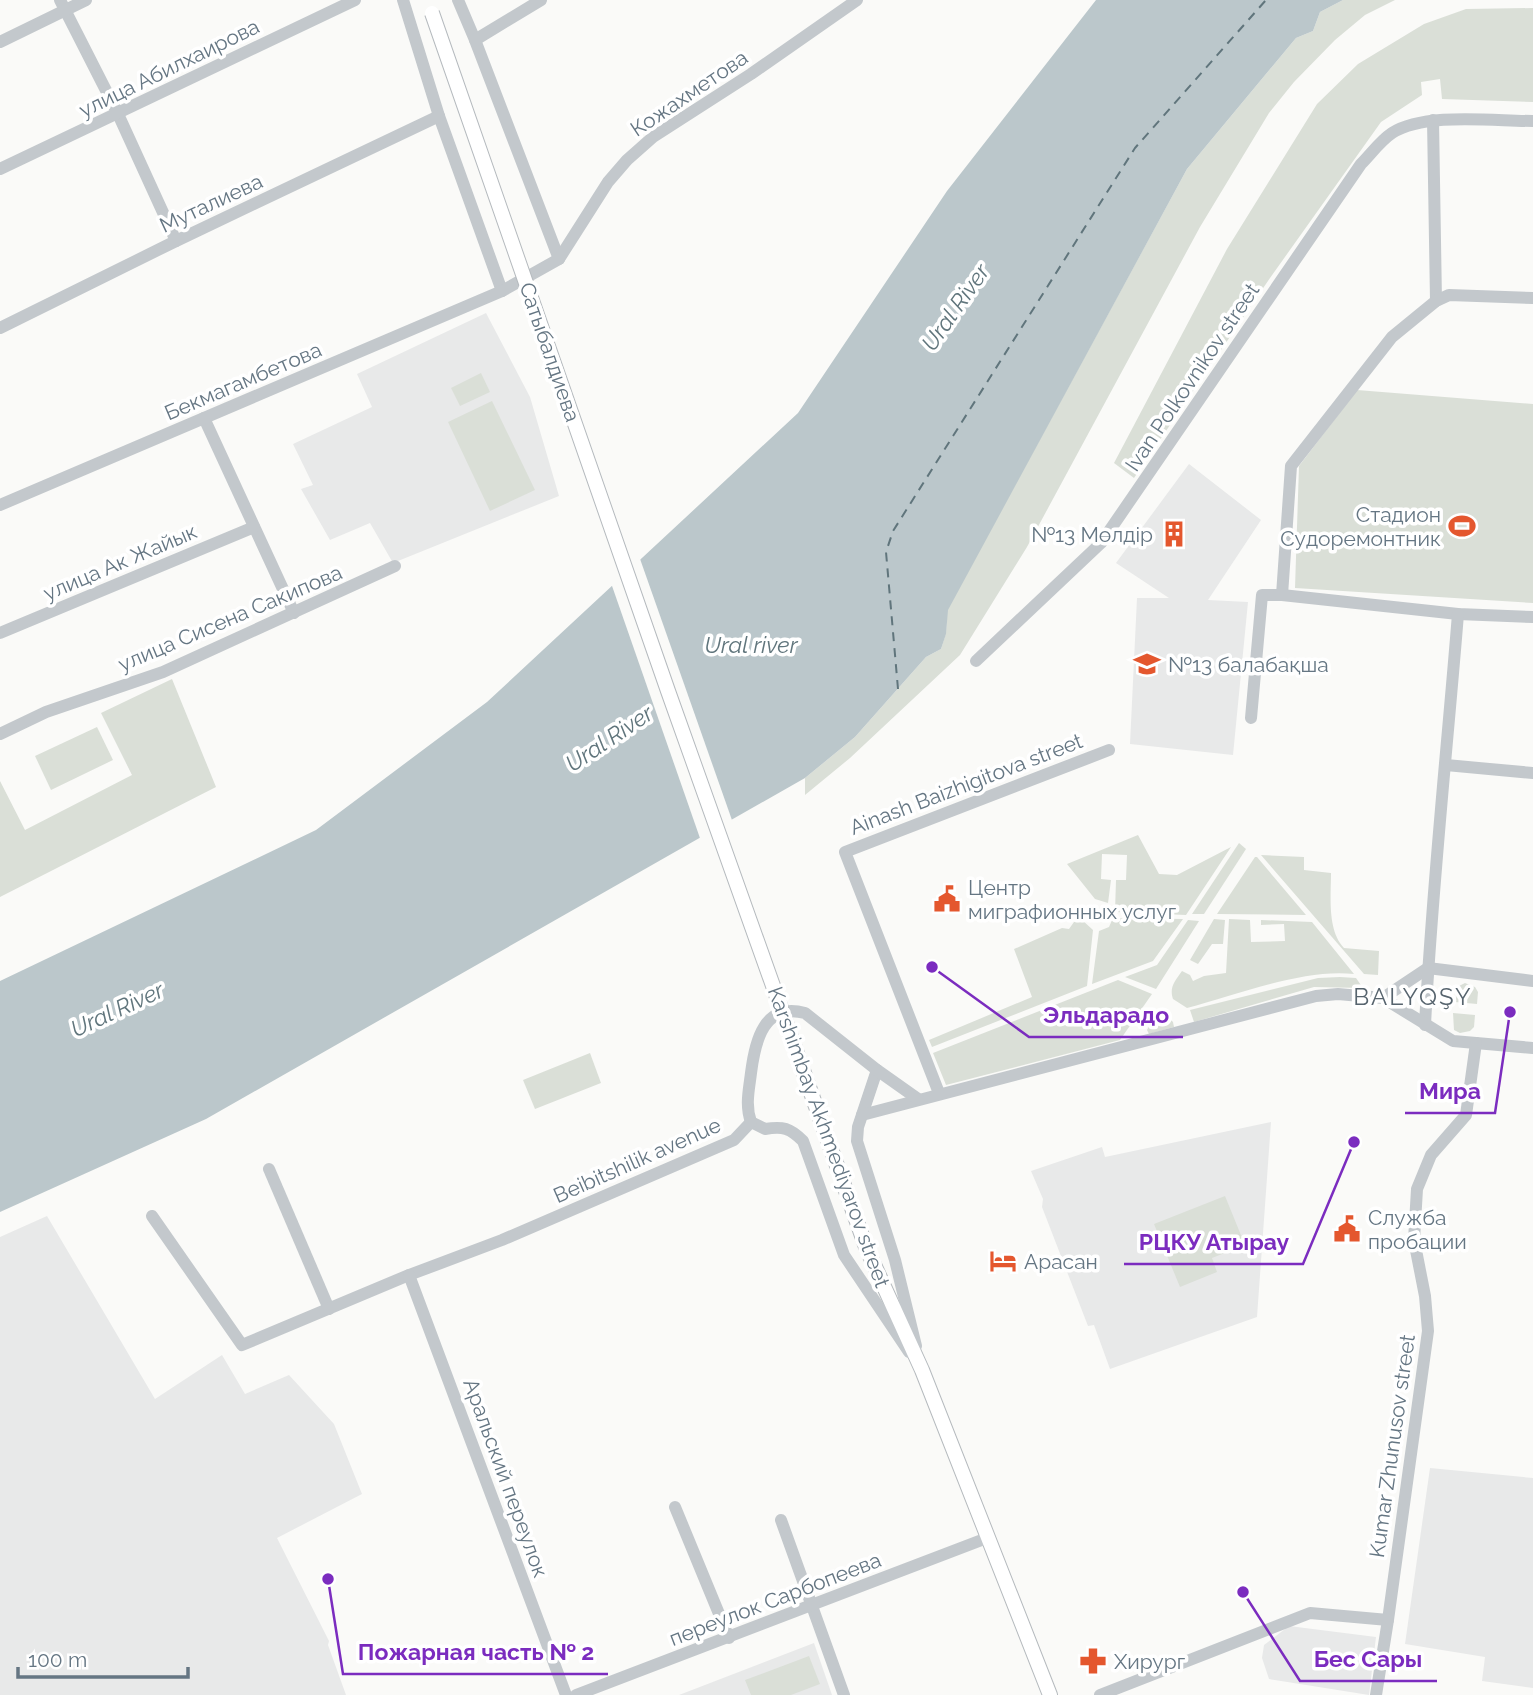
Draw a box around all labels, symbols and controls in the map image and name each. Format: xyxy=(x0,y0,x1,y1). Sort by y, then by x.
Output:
street label: улица Абилхаирова xyxy=(75,13,263,123)
street label: Кожахметова xyxy=(626,45,752,141)
street label: Муталиева xyxy=(156,168,266,238)
water label: Ural River xyxy=(915,258,995,356)
street label: Ivan Polkovnikov street xyxy=(1120,278,1264,476)
street label: Сатыбалдиева xyxy=(514,279,586,425)
street label: Бекмагамбетова xyxy=(161,337,325,425)
place label: Стадион Судоремонтник xyxy=(1280,502,1441,551)
sports icon: Стадион Судоремонтник xyxy=(1447,511,1477,541)
street label: улица Ак Жайык xyxy=(39,518,201,606)
building icon: №13 Мөлдiр xyxy=(1159,519,1189,549)
place label: №13 Мөлдiр xyxy=(1031,522,1153,547)
street label: улица Сисена Сакипова xyxy=(114,559,346,677)
water label: Ural river xyxy=(704,631,799,658)
school or university icon: №13 балабақша xyxy=(1132,649,1162,679)
place label: №13 балабақша xyxy=(1168,652,1329,677)
water label: Ural River xyxy=(560,698,659,777)
street label: Ainash Baizhigitova street xyxy=(846,728,1086,840)
place label: Центр миграфионных услуг xyxy=(968,875,1177,924)
public building icon: Центр миграфионных услуг xyxy=(932,884,962,914)
water label: Ural River xyxy=(66,975,169,1042)
district label: BALYQŞY xyxy=(1353,982,1473,1011)
street label: Karshimbay Akhmediyarov street xyxy=(763,983,895,1291)
callout: Эльдарадо xyxy=(1029,993,1183,1037)
text: Эльдарадо xyxy=(1043,1001,1169,1028)
callout: Мира xyxy=(1405,1069,1495,1113)
text: Мира xyxy=(1419,1077,1481,1104)
street label: Beibitshilik avenue xyxy=(549,1112,725,1208)
place label: Служба пробации xyxy=(1368,1205,1467,1254)
public building icon: Служба пробации xyxy=(1332,1214,1362,1244)
callout: РЦКУ Атырау xyxy=(1124,1220,1303,1264)
text: РЦКУ Атырау xyxy=(1139,1228,1290,1255)
hotel icon: Арасан xyxy=(988,1246,1018,1276)
place label: Арасан xyxy=(1024,1249,1098,1274)
street label: Kumar Zhunusov street xyxy=(1364,1333,1420,1559)
street label: Аральский переулок xyxy=(458,1375,554,1581)
street label: переулок Сарбопеева xyxy=(666,1547,884,1651)
callout: Пожарная часть № 2 xyxy=(343,1630,608,1674)
scale bar xyxy=(18,1636,187,1680)
callout: Бес Сары xyxy=(1300,1637,1437,1681)
text: Пожарная часть № 2 xyxy=(358,1638,594,1665)
text: Бес Сары xyxy=(1314,1645,1422,1672)
pharmacy icon: Хирург xyxy=(1078,1646,1108,1676)
text: 100 m xyxy=(28,1647,87,1672)
place label: Хирург xyxy=(1114,1649,1186,1674)

